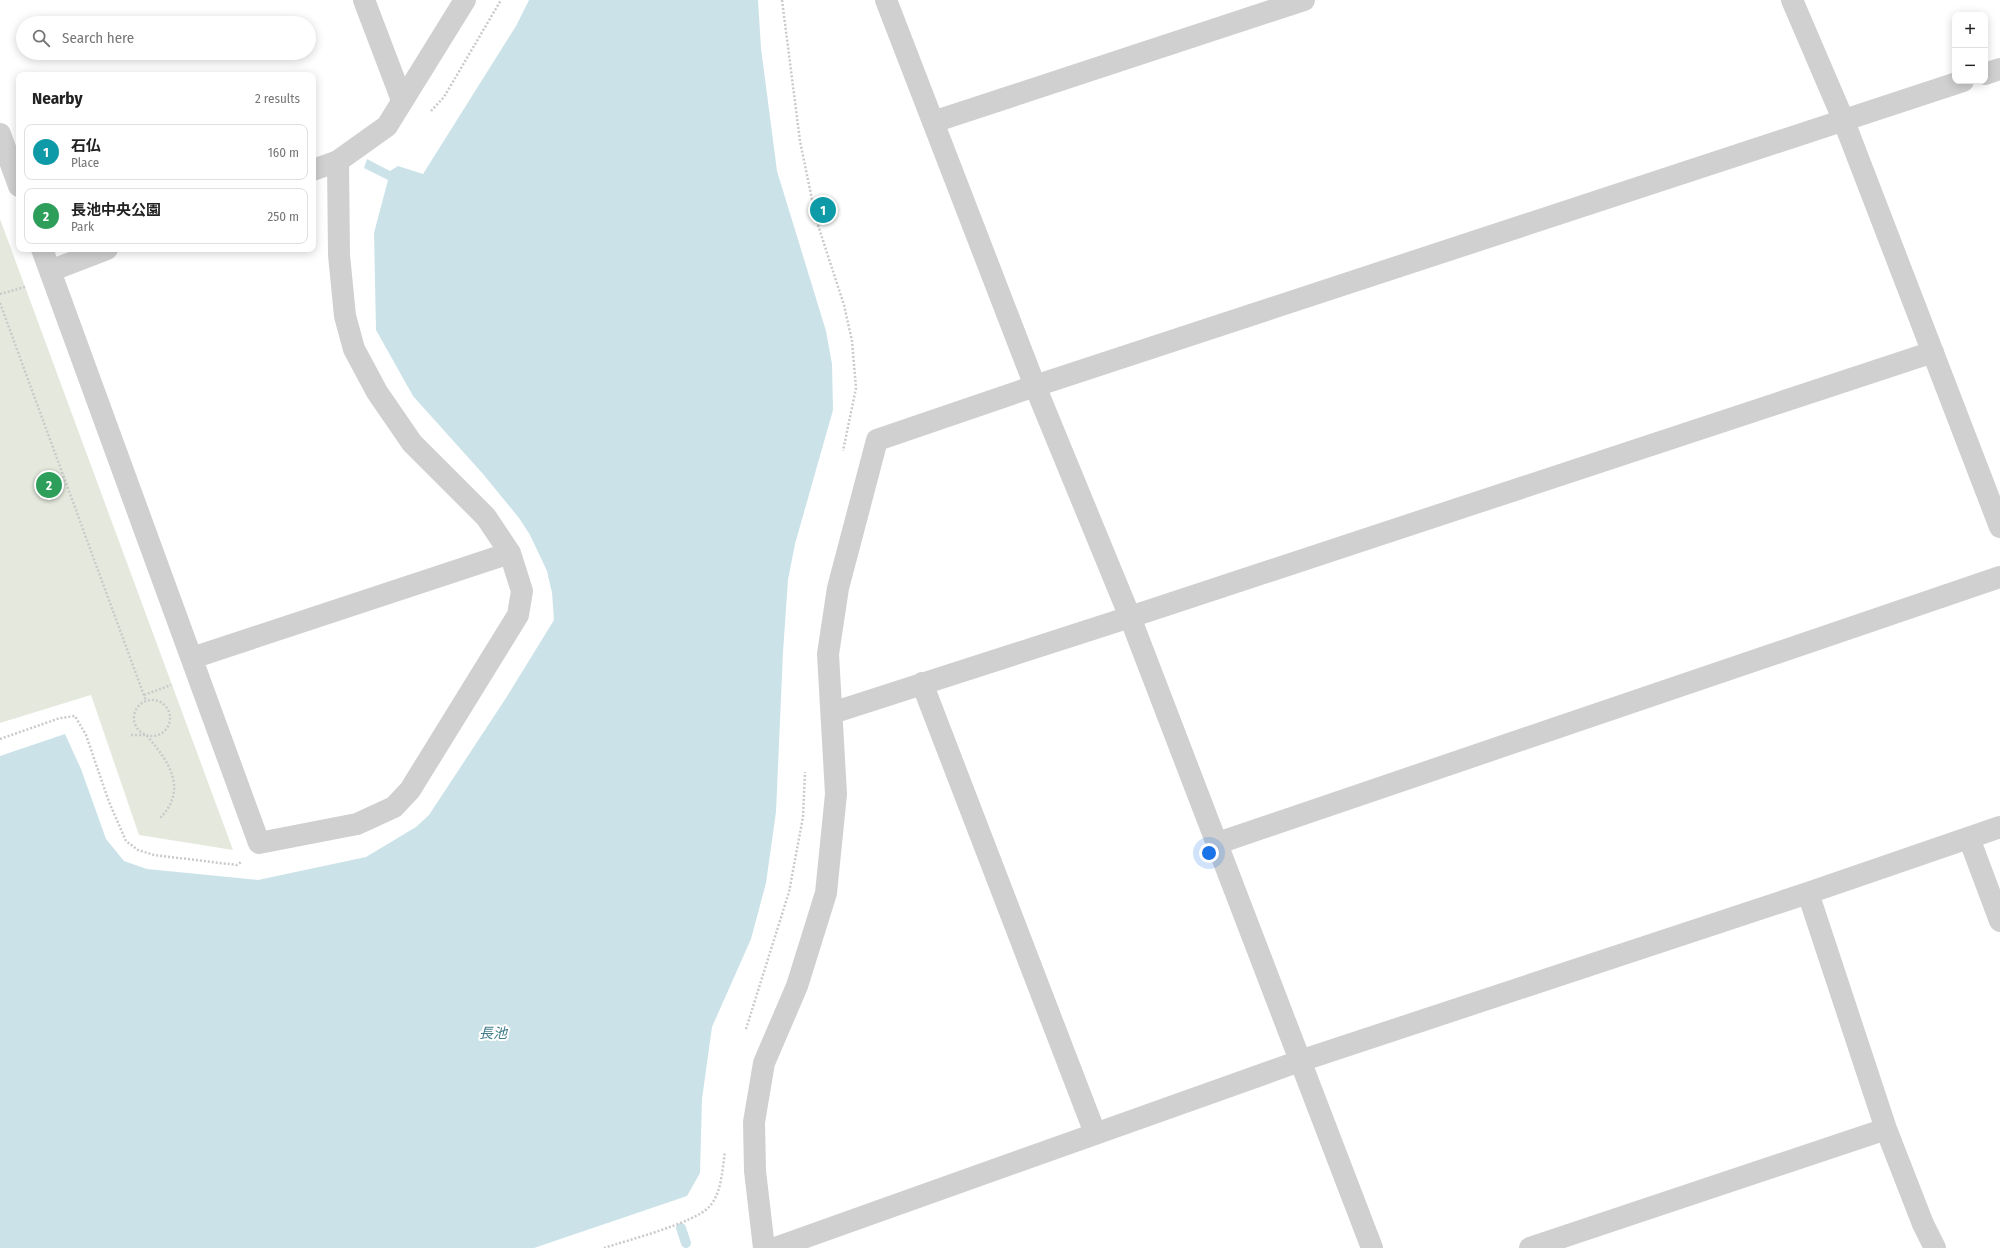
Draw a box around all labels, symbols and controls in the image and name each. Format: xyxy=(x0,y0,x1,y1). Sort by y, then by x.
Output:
map controls xyxy=(1952,12,1988,84)
button: + xyxy=(1952,12,1988,48)
search box xyxy=(16,16,316,60)
icon: search xyxy=(30,27,52,49)
text: Search here xyxy=(62,29,134,47)
button: − xyxy=(1952,48,1988,84)
text: Nearby xyxy=(32,88,83,109)
text: 2 results xyxy=(255,91,300,106)
text: 石仏 xyxy=(71,137,101,155)
text: 1 xyxy=(43,145,49,160)
text: 160 m xyxy=(268,145,299,160)
text: Place xyxy=(71,155,99,170)
pin: 1 xyxy=(810,195,836,225)
text: 長池中央公園 xyxy=(71,201,161,219)
text: 2 xyxy=(43,209,49,224)
text: 250 m xyxy=(267,209,299,224)
text: Park xyxy=(71,219,94,234)
pin: 2 xyxy=(36,470,62,500)
your location xyxy=(1199,843,1219,863)
water label: 長池 xyxy=(479,1025,509,1042)

